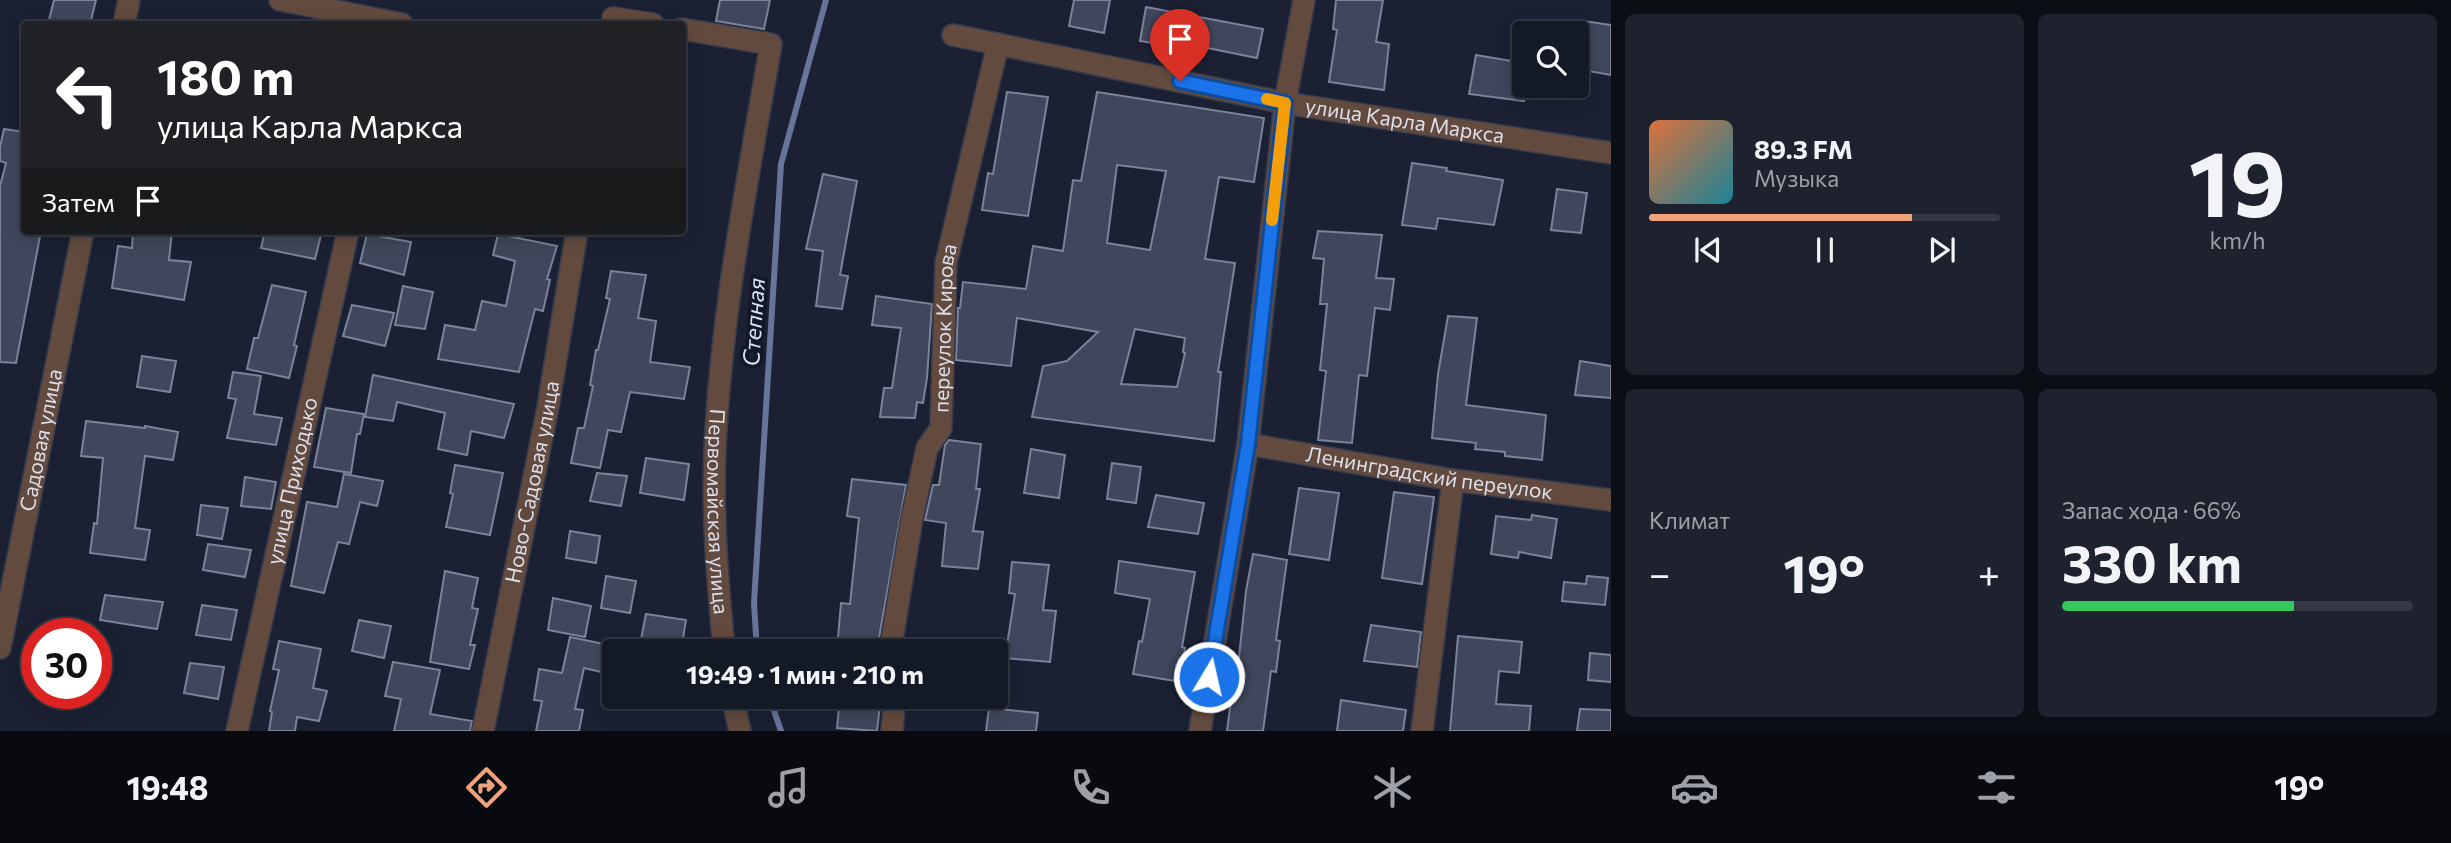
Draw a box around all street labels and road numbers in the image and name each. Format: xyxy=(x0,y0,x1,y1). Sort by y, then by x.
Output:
street label: улица Карла Маркса xyxy=(1304,92,1506,147)
street label: переулок Кирова xyxy=(927,241,961,413)
street label: Садовая улица xyxy=(14,366,66,513)
street label: Ново-Садовая улица xyxy=(499,379,563,585)
street label: улица Приходько xyxy=(260,395,322,567)
street label: Первомайская улица xyxy=(703,408,735,615)
street label: Ленинградский переулок xyxy=(1304,440,1555,504)

